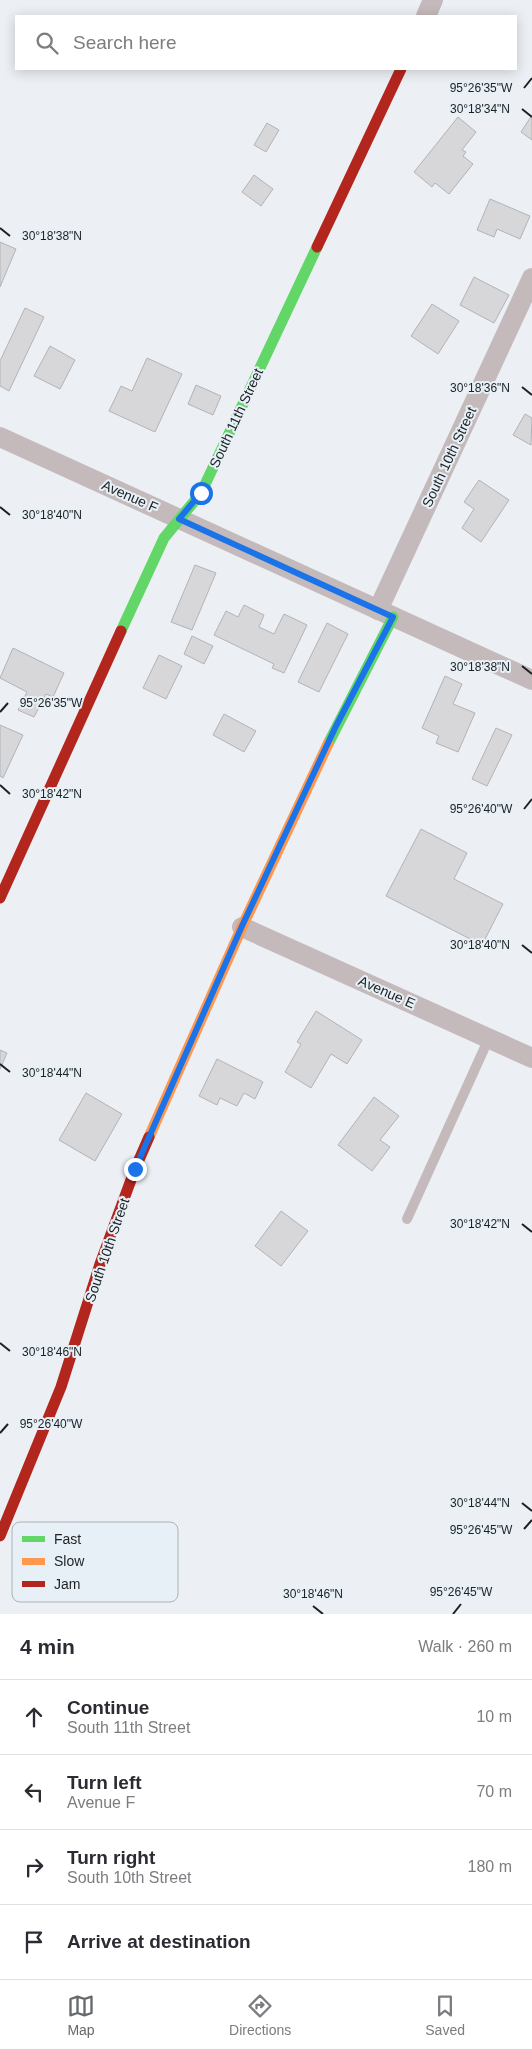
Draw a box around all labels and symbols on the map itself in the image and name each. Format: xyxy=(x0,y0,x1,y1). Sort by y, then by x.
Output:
text: 95°26'35"W xyxy=(450,81,513,95)
text: 30°18'34"N xyxy=(450,102,510,116)
text: 30°18'38"N xyxy=(22,229,82,243)
street label: South 11th Street xyxy=(206,366,266,470)
text: 30°18'36"N xyxy=(450,381,510,395)
street label: South 10th Street xyxy=(419,404,479,510)
street label: Avenue F xyxy=(99,477,161,515)
route start xyxy=(190,482,213,505)
text: 30°18'40"N xyxy=(22,508,82,522)
text: 30°18'38"N xyxy=(450,660,510,674)
text: 95°26'35"W xyxy=(20,696,83,710)
text: 30°18'42"N xyxy=(22,787,82,801)
text: 95°26'40"W xyxy=(450,802,513,816)
text: 30°18'40"N xyxy=(450,938,510,952)
street label: Avenue E xyxy=(356,972,418,1012)
text: 30°18'44"N xyxy=(22,1066,82,1080)
route end xyxy=(124,1158,147,1181)
street label: South 10th Street xyxy=(82,1196,132,1304)
text: 30°18'42"N xyxy=(450,1217,510,1231)
text: 30°18'46"N xyxy=(22,1345,82,1359)
text: 95°26'40"W xyxy=(20,1417,83,1431)
text: 30°18'44"N xyxy=(450,1496,510,1510)
legend xyxy=(12,1522,178,1602)
text: 95°26'45"W xyxy=(450,1523,513,1537)
text: Fast xyxy=(54,1531,81,1547)
text: Slow xyxy=(54,1553,85,1569)
text: Jam xyxy=(54,1576,80,1592)
text: 95°26'45"W xyxy=(430,1585,493,1599)
text: 30°18'46"N xyxy=(283,1587,343,1601)

